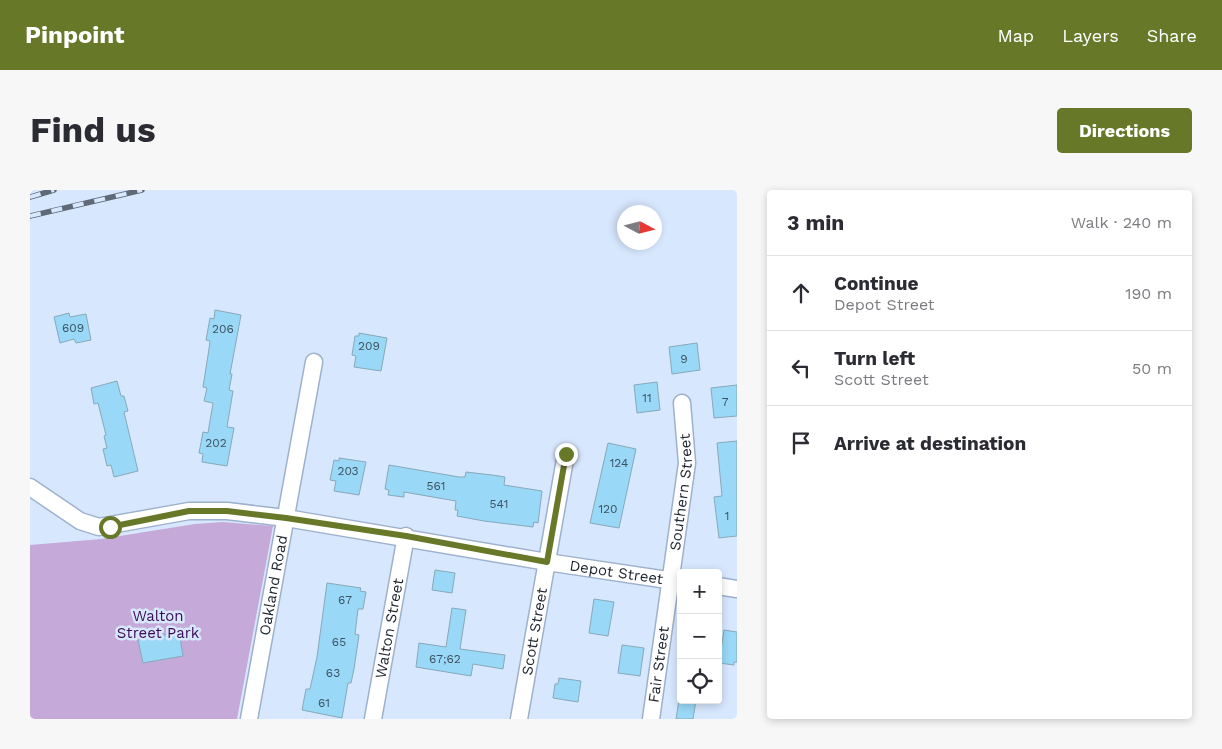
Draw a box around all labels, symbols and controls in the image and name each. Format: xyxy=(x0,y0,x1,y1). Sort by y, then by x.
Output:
text: Pinpoint xyxy=(25,21,125,49)
text: Map xyxy=(997,25,1034,46)
text: Layers xyxy=(1062,25,1119,46)
text: Share xyxy=(1147,25,1197,46)
button: Directions xyxy=(1057,108,1192,153)
text: Find us xyxy=(30,109,156,151)
north arrow xyxy=(617,205,662,250)
text: 3 min xyxy=(787,210,844,235)
text: Walk · 240 m xyxy=(1071,213,1172,232)
text: Continue xyxy=(834,272,918,295)
icon: ahead xyxy=(787,279,815,307)
text: 190 m xyxy=(1125,284,1172,303)
text: Depot Street xyxy=(834,295,935,314)
house number: 609 xyxy=(62,321,84,335)
house number: 206 xyxy=(212,322,234,336)
house number: 209 xyxy=(358,339,380,353)
text: Turn left xyxy=(834,347,915,370)
house number: 9 xyxy=(680,352,688,366)
icon: left xyxy=(787,354,815,382)
text: 50 m xyxy=(1132,359,1172,378)
text: Scott Street xyxy=(834,370,929,389)
house number: 11 xyxy=(642,391,652,405)
house number: 7 xyxy=(722,395,729,409)
icon: arrive xyxy=(787,429,815,457)
street label: Southern Street xyxy=(666,432,696,552)
text: Arrive at destination xyxy=(834,432,1026,455)
house number: 202 xyxy=(205,436,227,450)
route end xyxy=(555,443,578,466)
house number: 124 xyxy=(610,456,628,470)
house number: 203 xyxy=(337,464,359,478)
house number: 561 xyxy=(427,479,445,493)
house number: 541 xyxy=(490,497,508,511)
house number: 120 xyxy=(598,502,618,516)
house number: 1 xyxy=(725,509,729,523)
route start xyxy=(99,516,122,539)
street label: Oakland Road xyxy=(255,533,291,637)
street label: Depot Street xyxy=(568,556,665,588)
map controls xyxy=(677,569,722,704)
button: + xyxy=(677,569,722,614)
street label: Walton Street xyxy=(371,576,407,680)
street label: Scott Street xyxy=(518,585,551,677)
house number: 67 xyxy=(338,593,352,607)
park label: Walton Street Park xyxy=(117,607,200,642)
button: − xyxy=(677,614,722,659)
street label: Fair Street xyxy=(644,624,673,704)
house number: 65 xyxy=(332,635,346,649)
house number: 67;62 xyxy=(429,652,461,666)
button: locate xyxy=(677,659,722,704)
house number: 63 xyxy=(326,666,340,680)
house number: 61 xyxy=(318,696,330,710)

